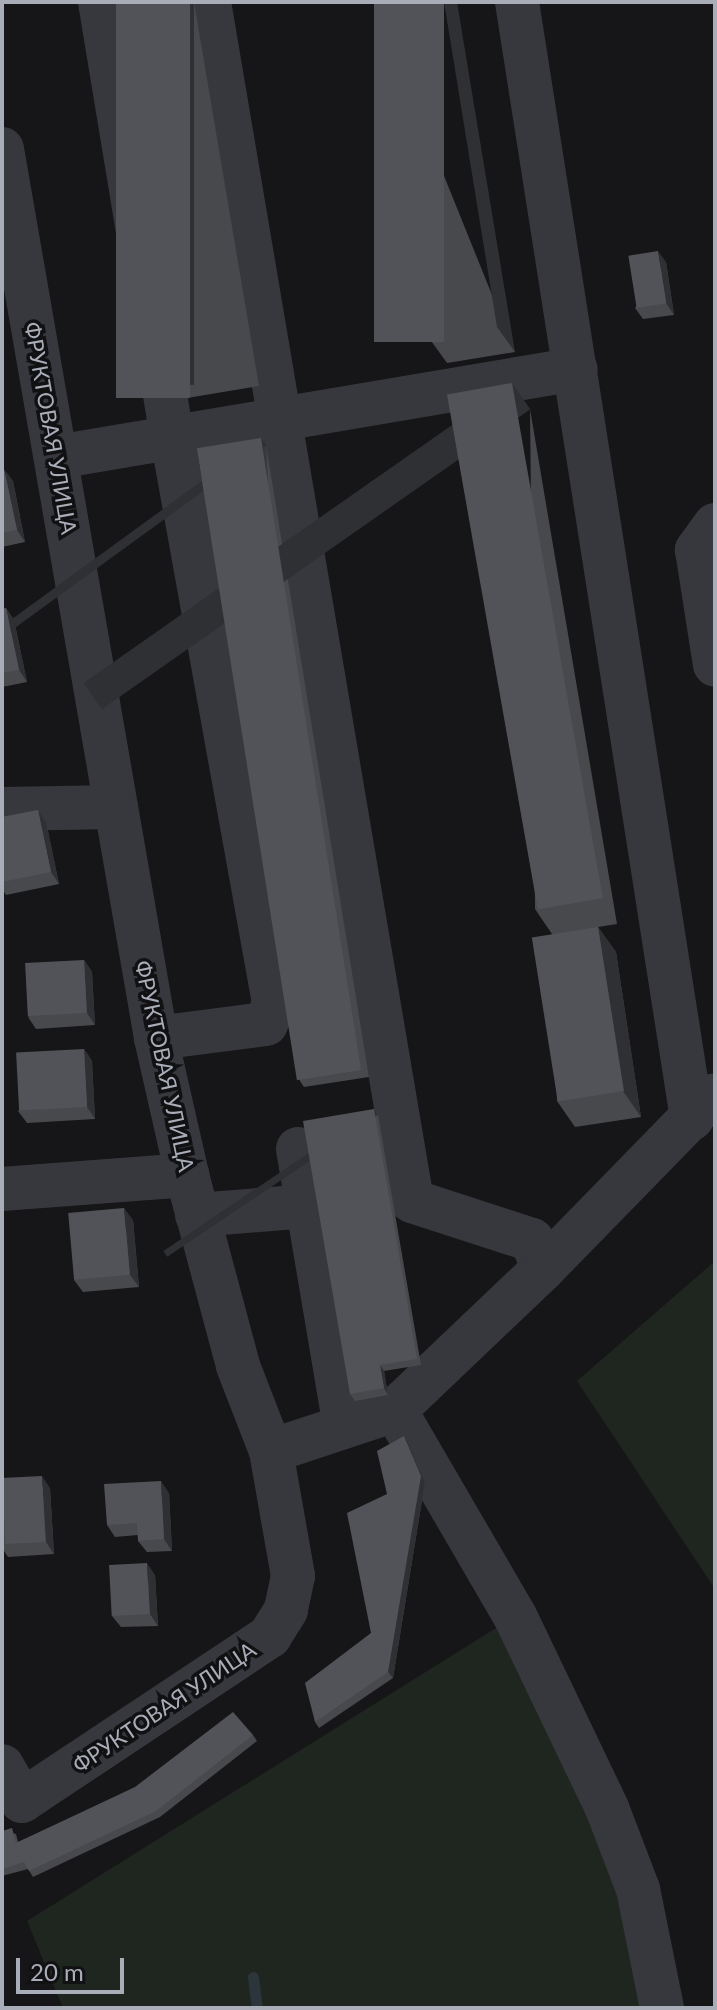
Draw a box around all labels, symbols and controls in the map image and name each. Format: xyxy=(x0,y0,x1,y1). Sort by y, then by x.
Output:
street label: ФРУКТОВАЯ УЛИЦА xyxy=(19,320,83,536)
street label: ФРУКТОВАЯ УЛИЦА xyxy=(130,958,200,1174)
street label: ФРУКТОВАЯ УЛИЦА xyxy=(67,1636,261,1778)
scale bar xyxy=(20,1942,128,1992)
text: 20 m xyxy=(30,1957,84,1986)

